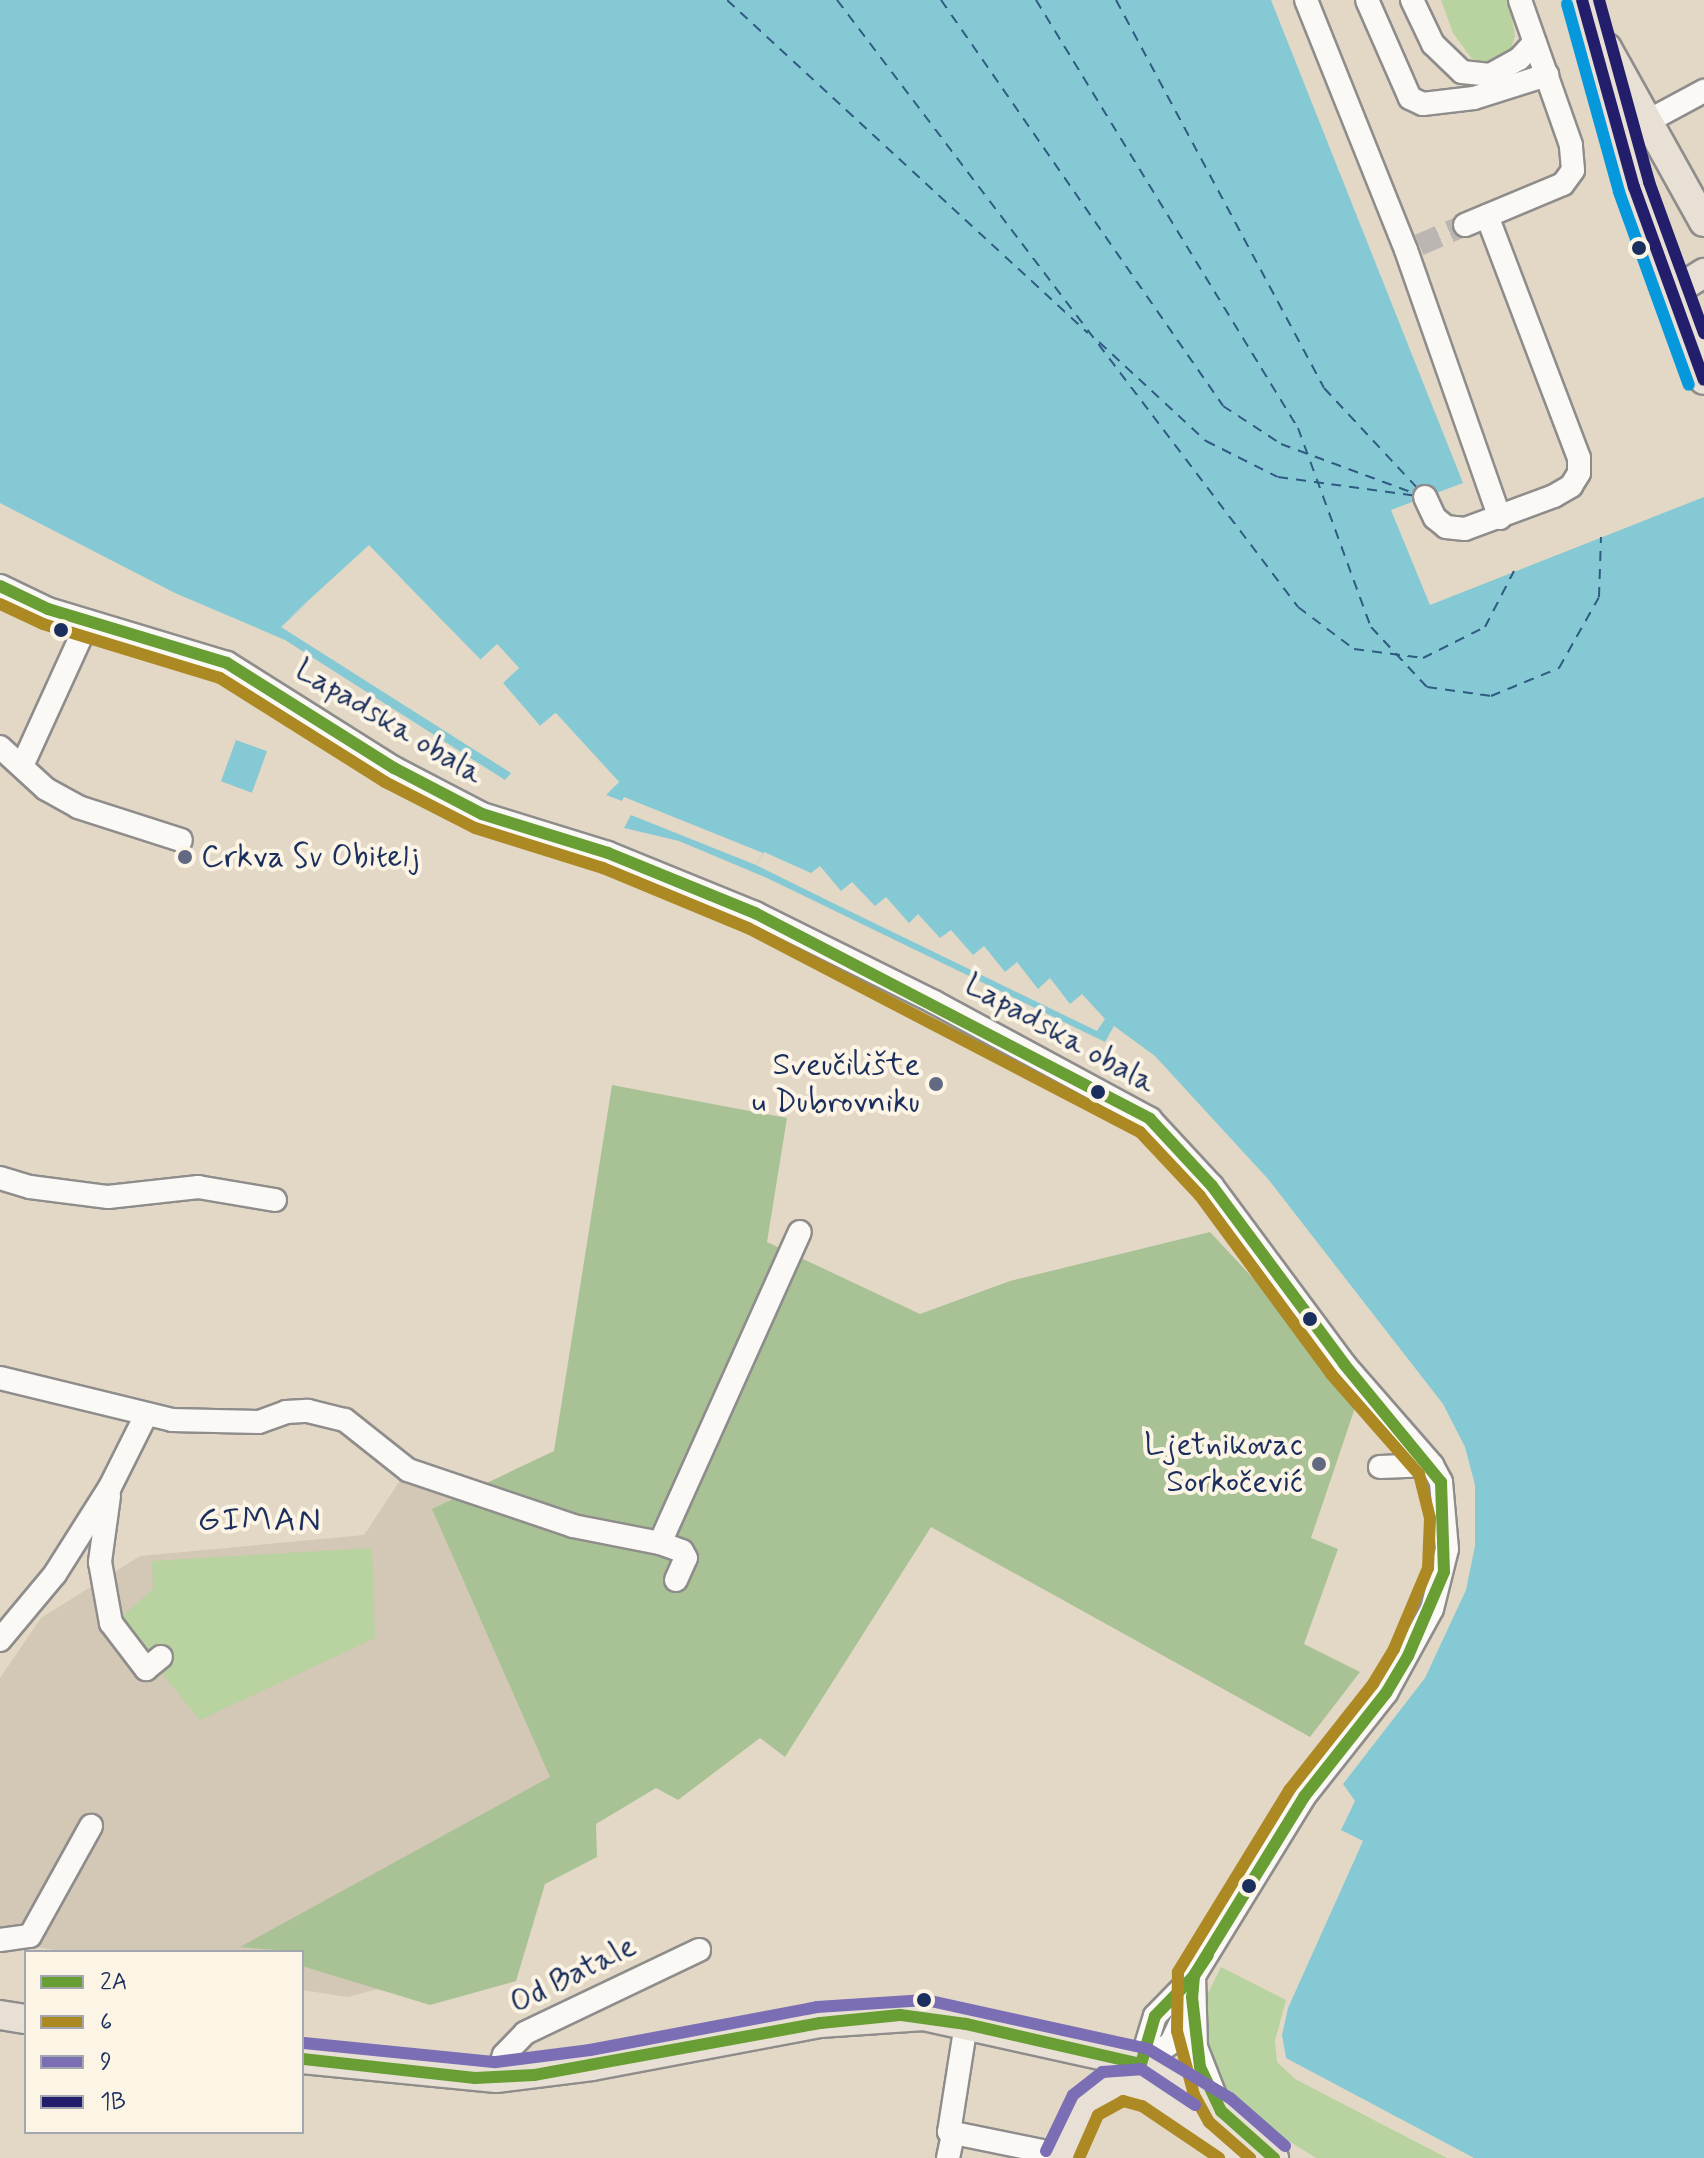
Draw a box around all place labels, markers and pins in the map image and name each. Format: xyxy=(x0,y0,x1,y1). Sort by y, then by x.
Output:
unlabelled marker xyxy=(1631,240,1647,256)
unlabelled marker xyxy=(53,622,69,638)
place label: Crkva Sv Obitelj xyxy=(201,838,423,876)
marker: Crkva Sv Obitelj xyxy=(176,848,194,866)
place label: Sveučilište u Dubrovniku xyxy=(748,1047,920,1122)
marker: Sveučilište u Dubrovniku xyxy=(927,1075,945,1093)
unlabelled marker xyxy=(1090,1084,1106,1100)
unlabelled marker xyxy=(1302,1311,1318,1327)
place label: Ljetnikovac Sorkočević xyxy=(1144,1427,1303,1502)
marker: Ljetnikovac Sorkočević xyxy=(1310,1455,1328,1473)
unlabelled marker xyxy=(1241,1878,1257,1894)
unlabelled marker xyxy=(916,1992,932,2008)

